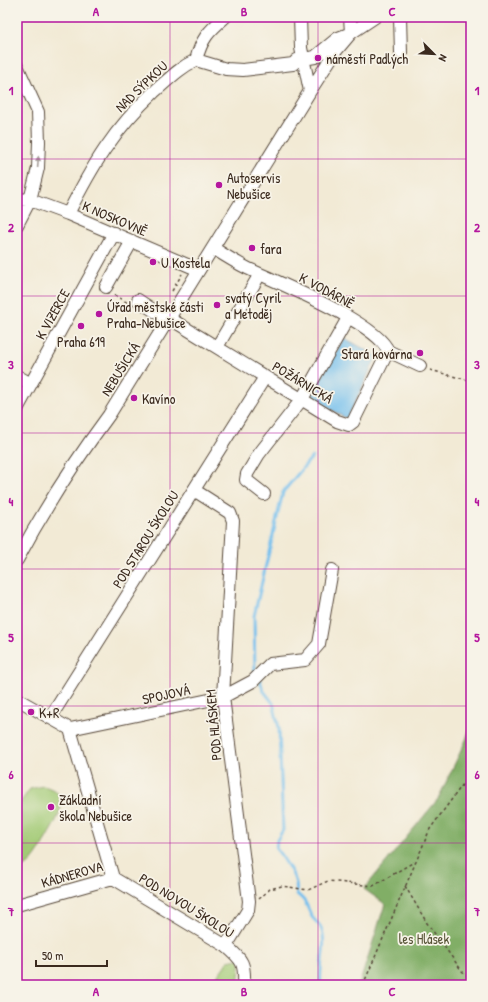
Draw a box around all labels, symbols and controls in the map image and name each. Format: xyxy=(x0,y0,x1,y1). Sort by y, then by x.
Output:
text: A xyxy=(93,2,100,20)
text: B xyxy=(241,2,248,20)
text: C xyxy=(388,2,396,20)
north arrow xyxy=(414,34,454,74)
place label: náměstí Padlých xyxy=(326,49,408,69)
marker: náměstí Padlých xyxy=(313,53,323,63)
text: N xyxy=(435,53,451,64)
street label: NAD SÝPKOU xyxy=(111,56,172,116)
text: 1 xyxy=(9,81,14,99)
text: 1 xyxy=(475,81,480,99)
one-way arrow xyxy=(35,156,42,168)
place label: Autoservis Nebušice xyxy=(227,168,280,203)
marker: Autoservis Nebušice xyxy=(214,180,224,190)
street label: K NOSKOVNĚ xyxy=(80,196,150,240)
text: 2 xyxy=(8,218,15,236)
text: 2 xyxy=(474,218,481,236)
place label: fara xyxy=(260,239,282,258)
marker: fara xyxy=(247,243,257,253)
place label: U Kostela xyxy=(161,253,210,272)
marker: U Kostela xyxy=(148,257,158,267)
street label: K VODÁRNĚ xyxy=(296,268,358,312)
street label: K VIZERCE xyxy=(30,285,74,343)
place label: svatý Cyril a Metoděj xyxy=(225,288,282,324)
place label: Úřad městské části Praha-Nebušice xyxy=(107,297,204,332)
marker: svatý Cyril a Metoděj xyxy=(212,300,222,310)
marker: Úřad městské části Praha-Nebušice xyxy=(94,309,104,319)
marker: Praha 619 xyxy=(76,321,86,331)
place label: Praha 619 xyxy=(57,332,105,351)
street label: NEBUŠICKÁ xyxy=(96,338,144,399)
place label: Stará kovárna xyxy=(341,344,413,363)
marker: Stará kovárna xyxy=(415,348,425,358)
text: 3 xyxy=(8,355,14,373)
text: 3 xyxy=(474,355,480,373)
street label: POŽÁRNICKÁ xyxy=(269,357,337,408)
place label: Kavíno xyxy=(142,389,176,408)
marker: Kavíno xyxy=(129,393,139,403)
street label: POD STAROU ŠKOLOU xyxy=(107,486,183,591)
text: 4 xyxy=(9,492,14,510)
text: 4 xyxy=(475,492,480,510)
text: 5 xyxy=(8,628,14,646)
text: 5 xyxy=(474,628,480,646)
street label: SPOJOVÁ xyxy=(140,680,192,708)
street label: POD HLÁSKEM xyxy=(200,689,226,761)
place label: K+R xyxy=(39,703,59,722)
marker: K+R xyxy=(26,707,36,717)
text: 6 xyxy=(8,765,14,783)
text: 6 xyxy=(474,765,480,783)
place label: Základní škola Nebušice xyxy=(59,790,133,825)
marker: Základní škola Nebušice xyxy=(46,802,56,812)
street label: KÁDNEROVA xyxy=(39,856,105,892)
street label: POD NOVOU ŠKOLOU xyxy=(136,868,238,942)
text: 7 xyxy=(7,902,15,920)
text: 7 xyxy=(473,902,481,920)
park label: les Hlásek xyxy=(399,929,449,948)
scale bar xyxy=(36,942,107,968)
text: 50 m xyxy=(42,947,63,964)
text: A xyxy=(93,982,100,1000)
text: B xyxy=(241,982,248,1000)
text: C xyxy=(388,982,396,1000)

